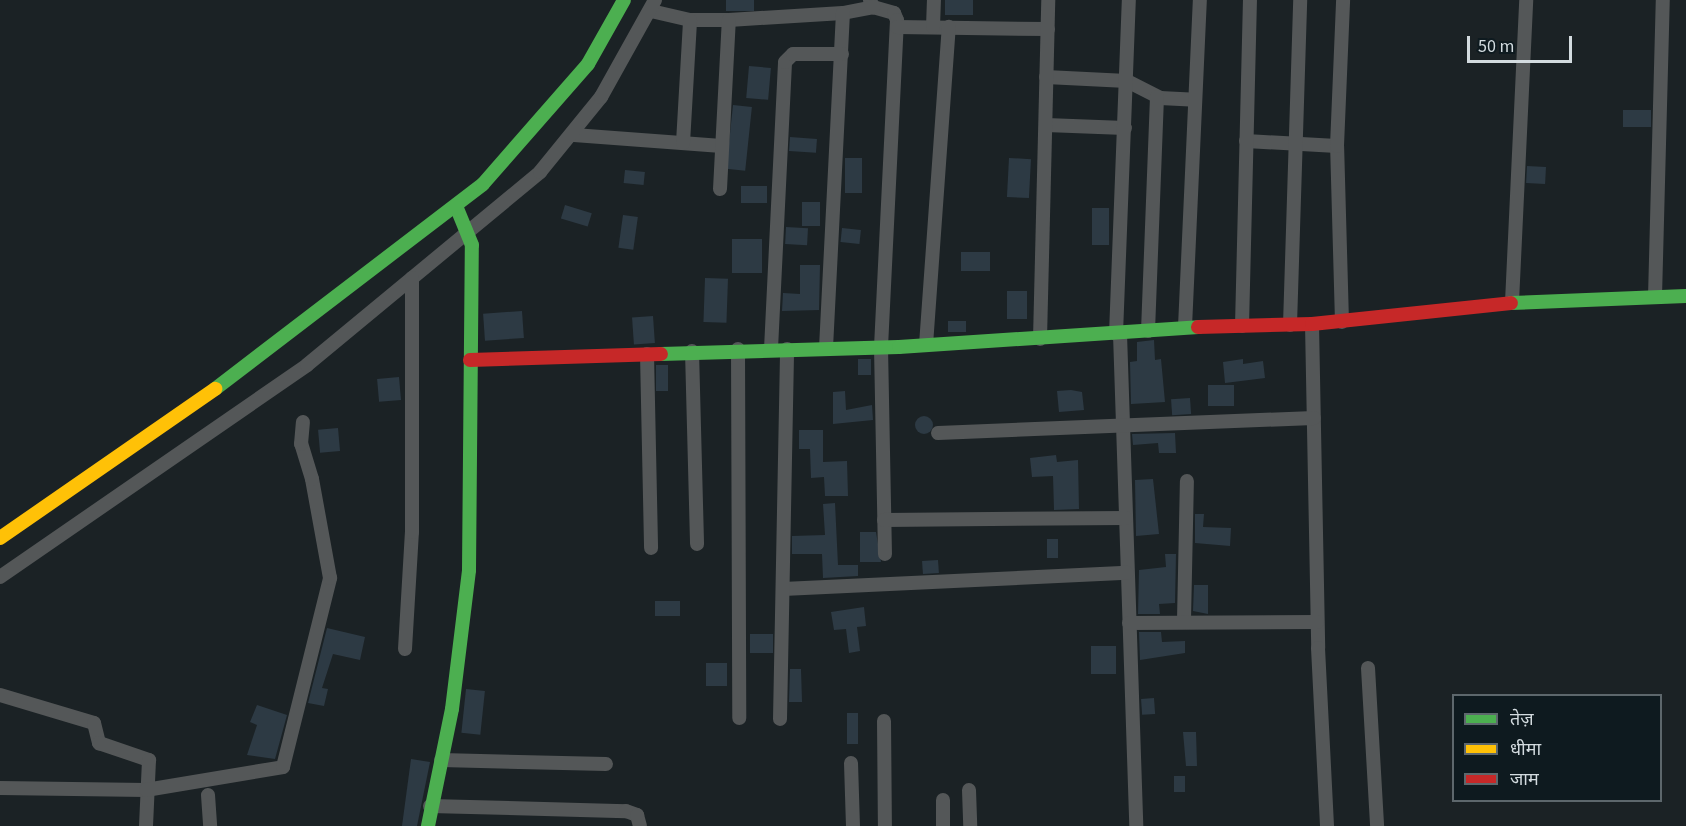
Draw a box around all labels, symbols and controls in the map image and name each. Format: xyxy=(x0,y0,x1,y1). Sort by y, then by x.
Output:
scale bar xyxy=(1470,24,1575,62)
text: 50 m xyxy=(1478,34,1514,59)
legend xyxy=(1452,694,1662,802)
text: तेज़ xyxy=(1510,707,1534,732)
text: धीमा xyxy=(1510,737,1541,762)
text: जाम xyxy=(1510,767,1539,792)

